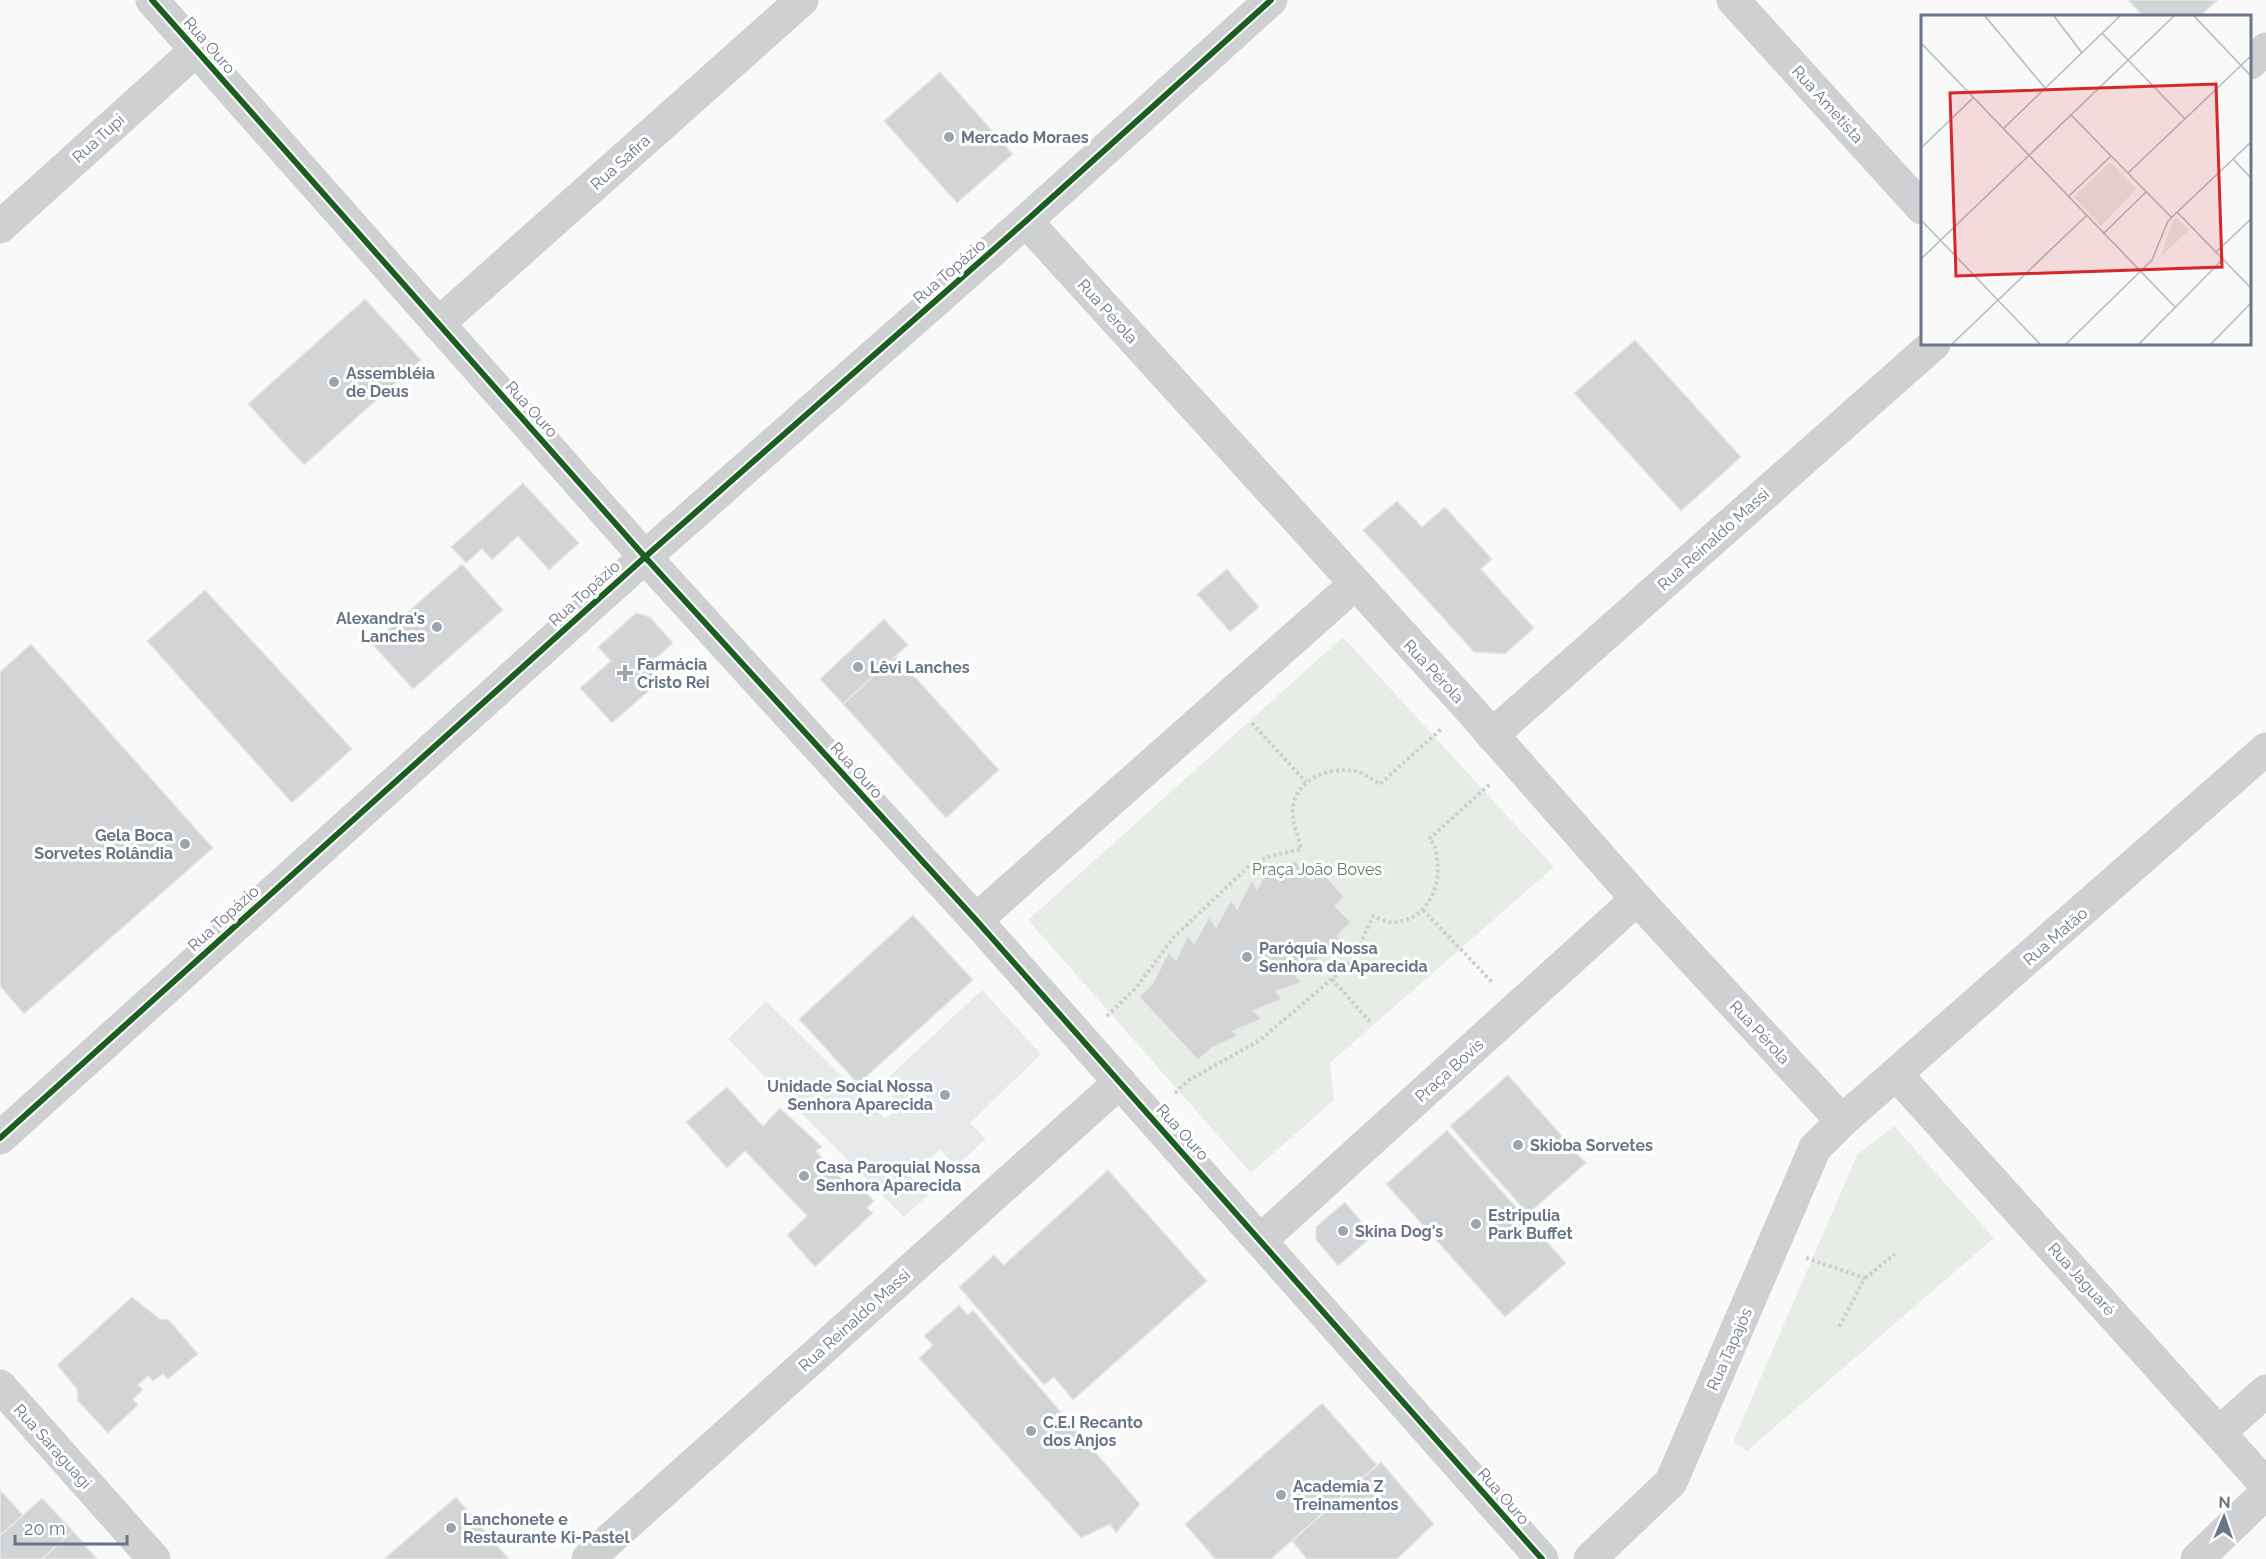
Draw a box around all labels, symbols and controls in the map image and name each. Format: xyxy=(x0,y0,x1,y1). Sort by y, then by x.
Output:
street label: Rua Ouro xyxy=(180,13,239,78)
inset map xyxy=(1921,15,2251,345)
street label: Rua Ametista xyxy=(1788,62,1867,147)
street label: Rua Tupi xyxy=(68,110,128,167)
place label: Mercado Moraes xyxy=(961,128,1089,147)
marker: Mercado Moraes xyxy=(942,130,956,144)
street label: Rua Safira xyxy=(587,131,654,194)
street label: Rua Topázio xyxy=(909,235,989,308)
street label: Rua Pérola xyxy=(1074,275,1141,347)
place label: Assembléia de Deus xyxy=(346,364,435,401)
marker: Assembléia de Deus xyxy=(327,375,341,389)
street label: Rua Ouro xyxy=(501,377,562,441)
street label: Rua Reinaldo Massi xyxy=(1654,484,1773,594)
street label: Rua Topázio xyxy=(545,556,624,630)
place label: Alexandra's Lanches xyxy=(336,609,425,646)
marker: Alexandra's Lanches xyxy=(430,620,444,634)
street label: Rua Pérola xyxy=(1399,636,1468,707)
place label: Farmácia Cristo Rei xyxy=(637,655,710,692)
place label: Lêvi Lanches xyxy=(870,658,970,677)
marker: Lêvi Lanches xyxy=(851,660,865,674)
marker: Farmácia Cristo Rei xyxy=(618,666,632,680)
street label: Rua Ouro xyxy=(826,738,887,802)
place label: Gela Boca Sorvetes Rolândia xyxy=(34,826,173,863)
marker: Gela Boca Sorvetes Rolândia xyxy=(178,837,192,851)
park label: Praça João Boves xyxy=(1252,860,1382,879)
street label: Rua Topázio xyxy=(184,881,263,955)
street label: Rua Matão xyxy=(2019,903,2091,969)
place label: Paróquia Nossa Senhora da Aparecida xyxy=(1259,939,1428,976)
marker: Paróquia Nossa Senhora da Aparecida xyxy=(1240,950,1254,964)
street label: Rua Pérola xyxy=(1725,997,1794,1068)
street label: Praça Bovis xyxy=(1411,1035,1488,1106)
place label: Unidade Social Nossa Senhora Aparecida xyxy=(767,1077,933,1114)
marker: Unidade Social Nossa Senhora Aparecida xyxy=(938,1088,952,1102)
street label: Rua Ouro xyxy=(1152,1100,1213,1164)
place label: Skioba Sorvetes xyxy=(1530,1136,1653,1155)
marker: Skioba Sorvetes xyxy=(1511,1138,1525,1152)
place label: Casa Paroquial Nossa Senhora Aparecida xyxy=(816,1158,980,1195)
marker: Casa Paroquial Nossa Senhora Aparecida xyxy=(797,1169,811,1183)
place label: Estripulia Park Buffet xyxy=(1488,1206,1573,1243)
marker: Estripulia Park Buffet xyxy=(1469,1217,1483,1231)
place label: Skina Dog's xyxy=(1355,1222,1443,1241)
marker: Skina Dog's xyxy=(1336,1224,1350,1238)
street label: Rua Jaguaré xyxy=(2044,1239,2119,1320)
street label: Rua Reinaldo Massi xyxy=(795,1265,914,1375)
street label: Rua Tapajós xyxy=(1703,1305,1756,1393)
street label: Rua Saraguagi xyxy=(10,1400,95,1492)
place label: C.E.I Recanto dos Anjos xyxy=(1043,1413,1143,1450)
marker: C.E.I Recanto dos Anjos xyxy=(1024,1424,1038,1438)
street label: Rua Ouro xyxy=(1474,1464,1533,1529)
place label: Academia Z Treinamentos xyxy=(1293,1477,1399,1514)
north arrow xyxy=(2194,1487,2254,1547)
marker: Academia Z Treinamentos xyxy=(1274,1488,1288,1502)
text: N xyxy=(2218,1493,2231,1512)
scale bar xyxy=(15,1508,128,1546)
place label: Lanchonete e Restaurante Ki-Pastel xyxy=(463,1510,630,1547)
text: 20 m xyxy=(24,1518,66,1539)
marker: Lanchonete e Restaurante Ki-Pastel xyxy=(444,1521,458,1535)

